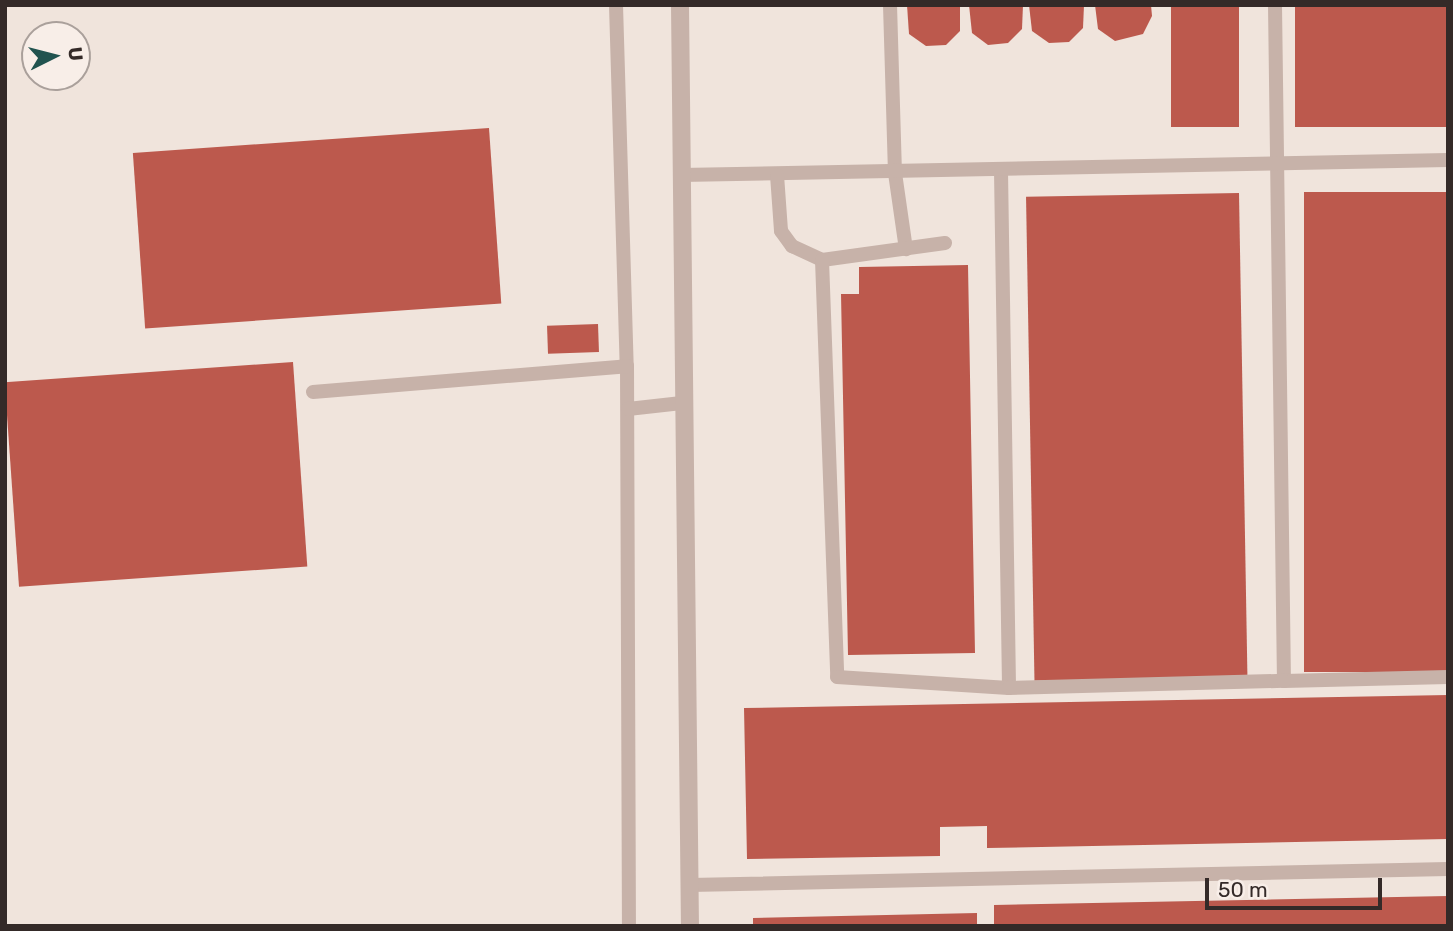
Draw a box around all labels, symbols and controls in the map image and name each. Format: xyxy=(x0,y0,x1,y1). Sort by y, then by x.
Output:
north arrow xyxy=(21,21,91,91)
text: U xyxy=(63,46,88,62)
scale bar xyxy=(1208,864,1385,908)
text: 50 m xyxy=(1218,877,1268,902)

